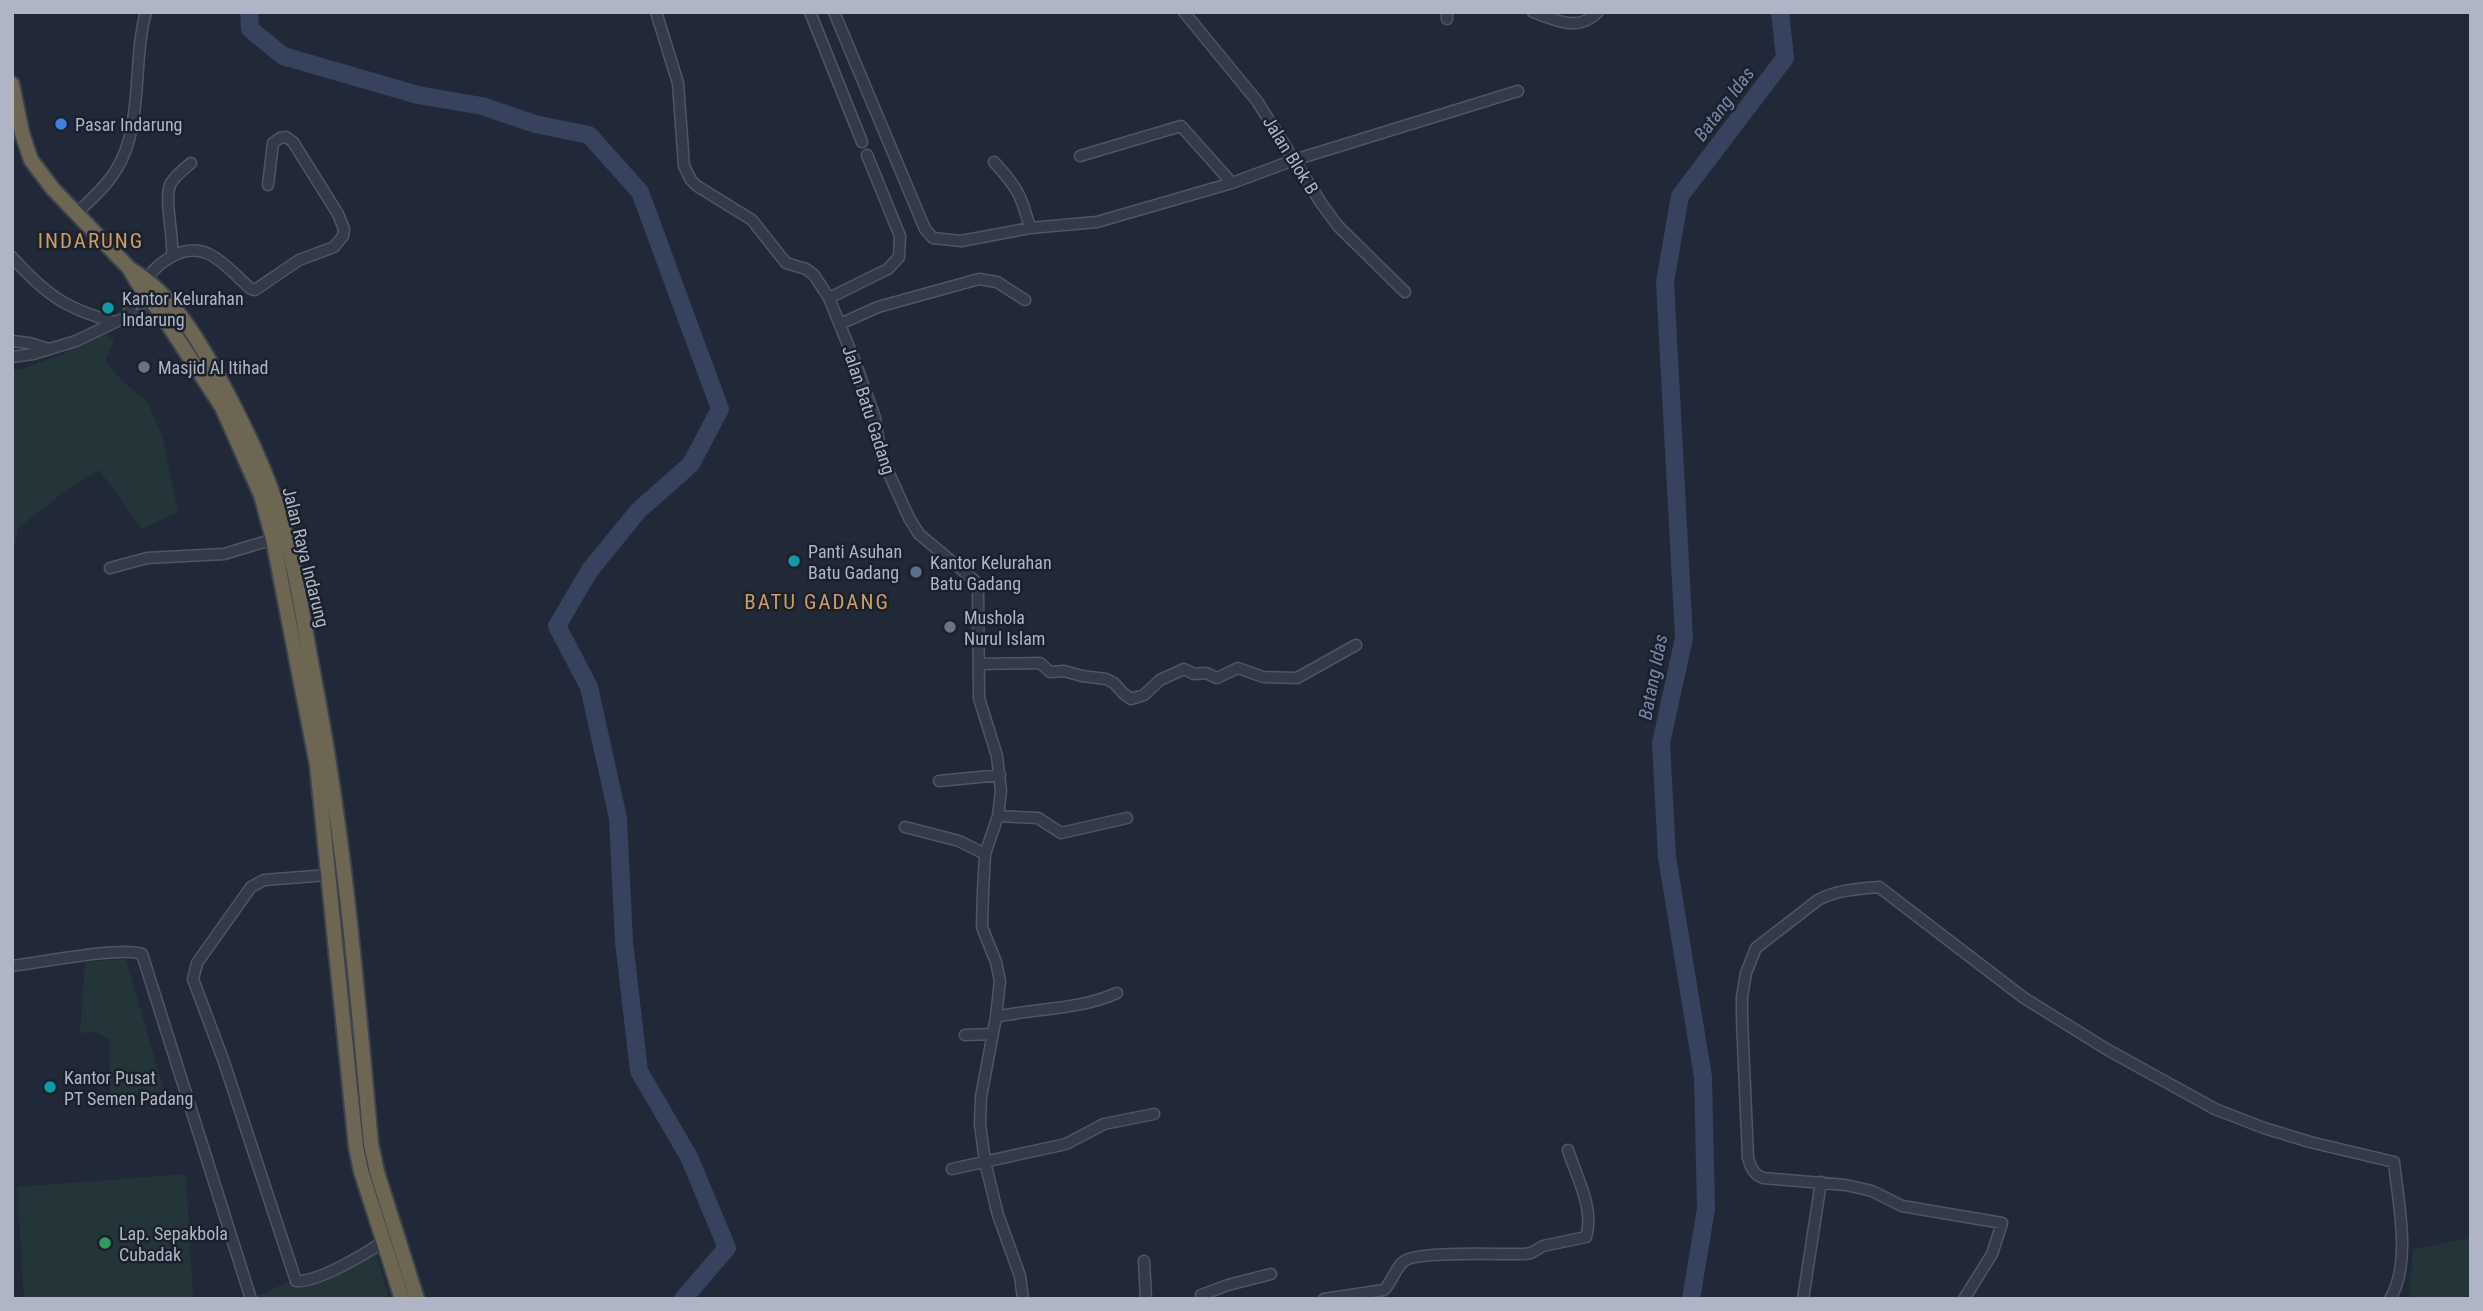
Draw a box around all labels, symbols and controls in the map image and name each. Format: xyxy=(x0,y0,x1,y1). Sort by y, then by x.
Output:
water label: Batang Idas xyxy=(1689,63,1759,145)
street label: Jalan Blok B xyxy=(1259,112,1323,198)
place label: Pasar Indarung xyxy=(75,114,183,135)
marker: Pasar Indarung xyxy=(53,116,69,132)
district label: INDARUNG xyxy=(38,229,144,253)
place label: Kantor Kelurahan Indarung xyxy=(122,288,244,330)
marker: Kantor Kelurahan Indarung xyxy=(100,300,116,316)
street label: Jalan Batu Gadang xyxy=(838,343,900,477)
place label: Masjid Al Itihad xyxy=(158,357,269,378)
marker: Masjid Al Itihad xyxy=(136,359,152,375)
street label: Jalan Raya Indarung xyxy=(278,485,334,629)
place label: Panti Asuhan Batu Gadang xyxy=(808,541,902,583)
place label: Kantor Kelurahan Batu Gadang xyxy=(930,552,1052,594)
marker: Panti Asuhan Batu Gadang xyxy=(786,553,802,569)
marker: Kantor Kelurahan Batu Gadang xyxy=(908,564,924,580)
district label: BATU GADANG xyxy=(744,590,890,614)
place label: Mushola Nurul Islam xyxy=(964,607,1045,649)
marker: Mushola Nurul Islam xyxy=(942,619,958,635)
water label: Batang Idas xyxy=(1633,632,1673,722)
place label: Kantor Pusat PT Semen Padang xyxy=(64,1067,193,1109)
marker: Kantor Pusat PT Semen Padang xyxy=(42,1079,58,1095)
place label: Lap. Sepakbola Cubadak xyxy=(119,1223,228,1265)
marker: Lap. Sepakbola Cubadak xyxy=(97,1235,113,1251)

